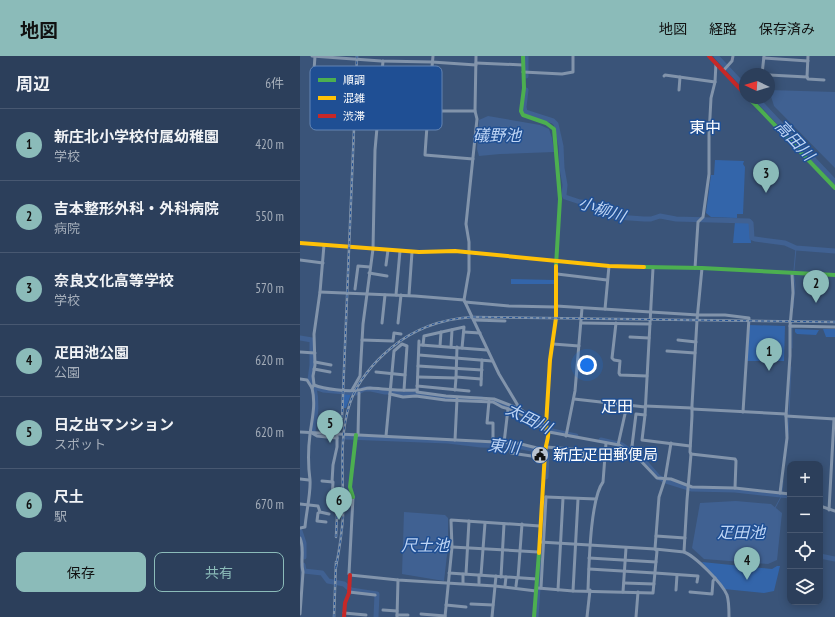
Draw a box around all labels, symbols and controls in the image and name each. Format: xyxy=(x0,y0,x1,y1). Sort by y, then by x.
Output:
text: 地図 xyxy=(20,18,58,42)
text: 地図 xyxy=(659,20,687,38)
text: 経路 xyxy=(709,20,737,38)
text: 保存済み xyxy=(759,20,815,38)
legend xyxy=(310,66,442,130)
north arrow xyxy=(739,68,775,104)
text: 周辺 xyxy=(16,73,50,95)
text: 順調 xyxy=(343,73,365,87)
text: 6件 xyxy=(265,75,284,92)
text: 混雑 xyxy=(343,91,365,105)
text: 渋滞 xyxy=(343,109,365,123)
water label: 高田川 xyxy=(771,116,820,166)
district label: 東中 xyxy=(689,117,721,137)
water label: 礒野池 xyxy=(473,125,523,145)
text: 新庄北小学校付属幼稚園 xyxy=(54,127,219,146)
text: 1 xyxy=(26,136,32,153)
text: 420 m xyxy=(255,136,284,153)
text: 学校 xyxy=(54,148,80,165)
pin: 3 xyxy=(753,160,779,193)
water label: 小柳川 xyxy=(576,192,630,227)
text: 吉本整形外科・外科病院 xyxy=(54,199,219,218)
text: 2 xyxy=(26,208,32,225)
text: 550 m xyxy=(255,208,284,225)
text: 病院 xyxy=(54,220,80,237)
pin: 2 xyxy=(803,270,829,303)
text: 奈良文化高等学校 xyxy=(54,271,174,290)
text: 3 xyxy=(26,280,32,297)
text: 570 m xyxy=(255,280,284,297)
text: 学校 xyxy=(54,292,80,309)
pin: 1 xyxy=(756,338,782,371)
text: 疋田池公園 xyxy=(54,343,129,362)
text: 4 xyxy=(26,352,32,369)
text: 620 m xyxy=(255,352,284,369)
your location xyxy=(577,355,597,375)
text: 公園 xyxy=(54,364,80,381)
district label: 疋田 xyxy=(601,396,633,416)
water label: 太田川 xyxy=(503,398,557,438)
pin: 5 xyxy=(317,410,343,443)
text: 日之出マンション xyxy=(54,415,174,434)
text: 5 xyxy=(26,424,32,441)
text: 620 m xyxy=(255,424,284,441)
water label: 東川 xyxy=(487,434,523,458)
text: スポット xyxy=(54,436,106,453)
public building icon: 新庄疋田郵便局 xyxy=(530,445,550,465)
place label: 新庄疋田郵便局 xyxy=(553,445,658,464)
map controls xyxy=(787,461,823,605)
button: + xyxy=(787,461,823,497)
text: 尺土 xyxy=(54,487,84,506)
pin: 6 xyxy=(326,487,352,520)
text: 6 xyxy=(26,496,32,513)
text: 670 m xyxy=(255,496,284,513)
button: − xyxy=(787,497,823,533)
text: 駅 xyxy=(54,508,67,525)
water label: 疋田池 xyxy=(717,522,767,542)
button: locate xyxy=(787,533,823,569)
water label: 尺土池 xyxy=(401,535,451,555)
pin: 4 xyxy=(734,547,760,580)
button: 保存 xyxy=(16,552,146,592)
button: 共有 xyxy=(154,552,284,592)
button: layers xyxy=(787,569,823,605)

